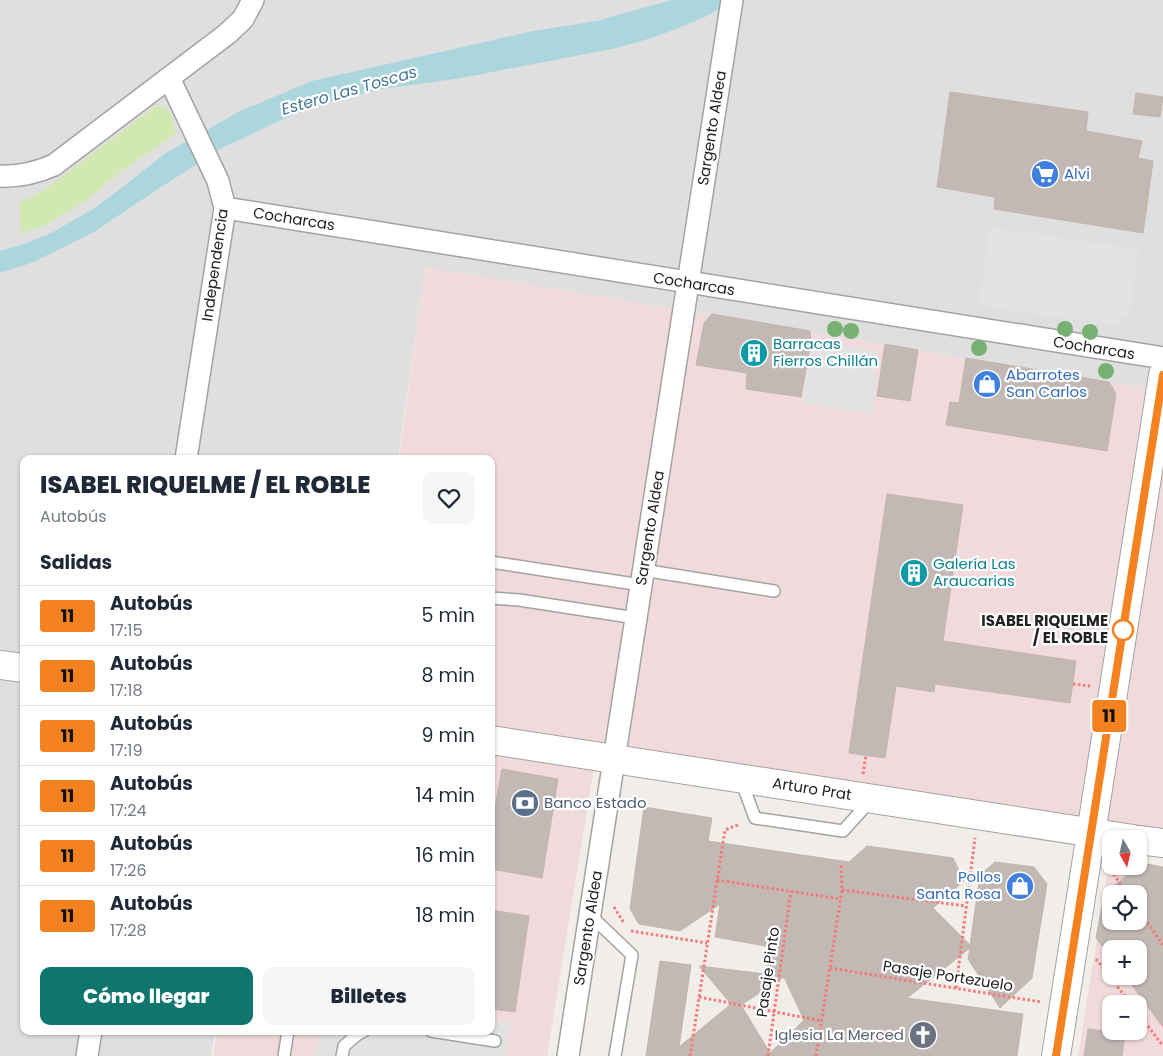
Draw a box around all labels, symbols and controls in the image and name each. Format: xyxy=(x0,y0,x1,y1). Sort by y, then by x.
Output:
water label: Estero Las Toscas xyxy=(279,60,420,121)
street label: Sargento Aldea xyxy=(692,69,731,187)
supermarket icon: Alvi xyxy=(1030,159,1060,189)
place label: Alvi xyxy=(1064,163,1090,184)
street label: Cocharcas xyxy=(252,202,337,235)
street label: Independencia xyxy=(196,207,233,323)
street label: Cocharcas xyxy=(652,267,737,300)
street label: Cocharcas xyxy=(1052,331,1137,364)
place label: Barracas Fierros Chillán xyxy=(773,333,878,371)
building icon: Barracas Fierros Chillán xyxy=(739,338,769,368)
place label: Abarrotes San Carlos xyxy=(1006,364,1087,402)
shop icon: Abarrotes San Carlos xyxy=(972,369,1002,399)
text: ISABEL RIQUELME / EL ROBLE xyxy=(40,468,371,501)
street label: Sargento Aldea xyxy=(630,469,669,587)
button: heart xyxy=(423,472,475,524)
text: Autobús xyxy=(40,505,107,528)
text: Salidas xyxy=(40,549,112,576)
place label: Galería Las Araucarias xyxy=(933,553,1016,591)
building icon: Galería Las Araucarias xyxy=(899,558,929,588)
text: Autobús xyxy=(110,590,193,617)
text: 5 min xyxy=(422,602,475,629)
text: 11 xyxy=(61,603,74,628)
place label: ISABEL RIQUELME / EL ROBLE xyxy=(981,610,1108,648)
text: 17:15 xyxy=(110,619,142,642)
marker: ISABEL RIQUELME / EL ROBLE xyxy=(1112,619,1134,641)
text: Autobús xyxy=(110,650,193,677)
text: 8 min xyxy=(422,662,475,689)
text: 11 xyxy=(61,663,74,688)
text: 17:18 xyxy=(110,679,142,702)
line badge: 11 xyxy=(1086,700,1132,732)
text: 11 xyxy=(1102,703,1116,728)
text: Autobús xyxy=(110,710,193,737)
text: 9 min xyxy=(422,722,475,749)
text: 11 xyxy=(61,723,74,748)
text: 17:19 xyxy=(110,739,142,762)
text: Autobús xyxy=(110,770,193,797)
street label: Arturo Prat xyxy=(771,772,853,805)
text: 14 min xyxy=(415,782,475,809)
text: 11 xyxy=(61,783,74,808)
bank icon: Banco Estado xyxy=(510,788,540,818)
place label: Banco Estado xyxy=(544,792,647,813)
text: 17:24 xyxy=(110,799,147,822)
text: Autobús xyxy=(110,830,193,857)
north arrow xyxy=(1102,830,1148,875)
map controls xyxy=(1102,830,1147,1040)
text: 16 min xyxy=(415,842,475,869)
text: 11 xyxy=(61,843,74,868)
text: 17:26 xyxy=(110,859,147,882)
place label: Pollos Santa Rosa xyxy=(916,866,1001,904)
street label: Sargento Aldea xyxy=(568,869,607,987)
shop icon: Pollos Santa Rosa xyxy=(1005,871,1035,901)
button: locate xyxy=(1102,885,1147,930)
text: Autobús xyxy=(110,890,193,917)
text: 18 min xyxy=(415,902,475,929)
text: 11 xyxy=(61,903,74,928)
text: 17:28 xyxy=(110,919,147,942)
street label: Pasaje Pinto xyxy=(751,925,784,1018)
button: + xyxy=(1102,940,1147,985)
street label: Pasaje Portezuelo xyxy=(882,955,1015,996)
button: Cómo llegar xyxy=(40,967,253,1025)
button: Billetes xyxy=(263,967,475,1025)
button: − xyxy=(1102,995,1147,1040)
church icon: Iglesia La Merced xyxy=(908,1020,938,1050)
place label: Iglesia La Merced xyxy=(775,1024,904,1045)

